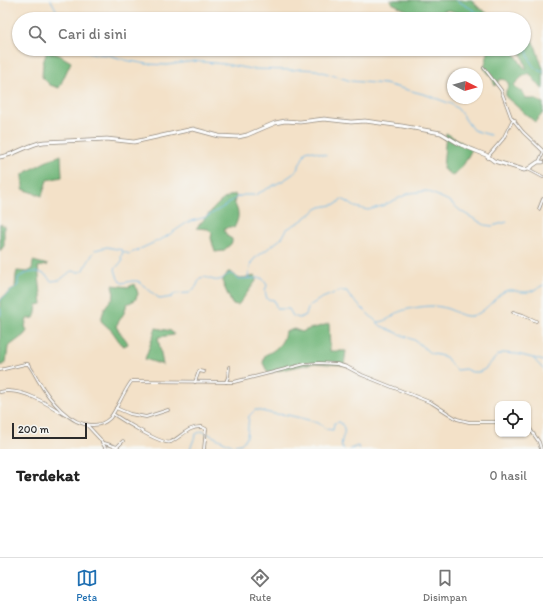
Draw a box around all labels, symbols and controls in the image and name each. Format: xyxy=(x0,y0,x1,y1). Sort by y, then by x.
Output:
search box xyxy=(12,12,531,56)
icon: search xyxy=(26,23,48,45)
text: Cari di sini xyxy=(58,25,127,43)
north arrow xyxy=(447,68,483,104)
map controls xyxy=(495,401,531,437)
button: locate xyxy=(495,401,531,437)
scale bar xyxy=(12,421,87,440)
text: 200 m xyxy=(18,423,49,436)
text: Terdekat xyxy=(16,465,80,485)
text: 0 hasil xyxy=(490,468,527,483)
tab: Peta xyxy=(76,567,98,604)
tab: Rute xyxy=(249,567,271,604)
tab: Disimpan xyxy=(423,567,467,604)

